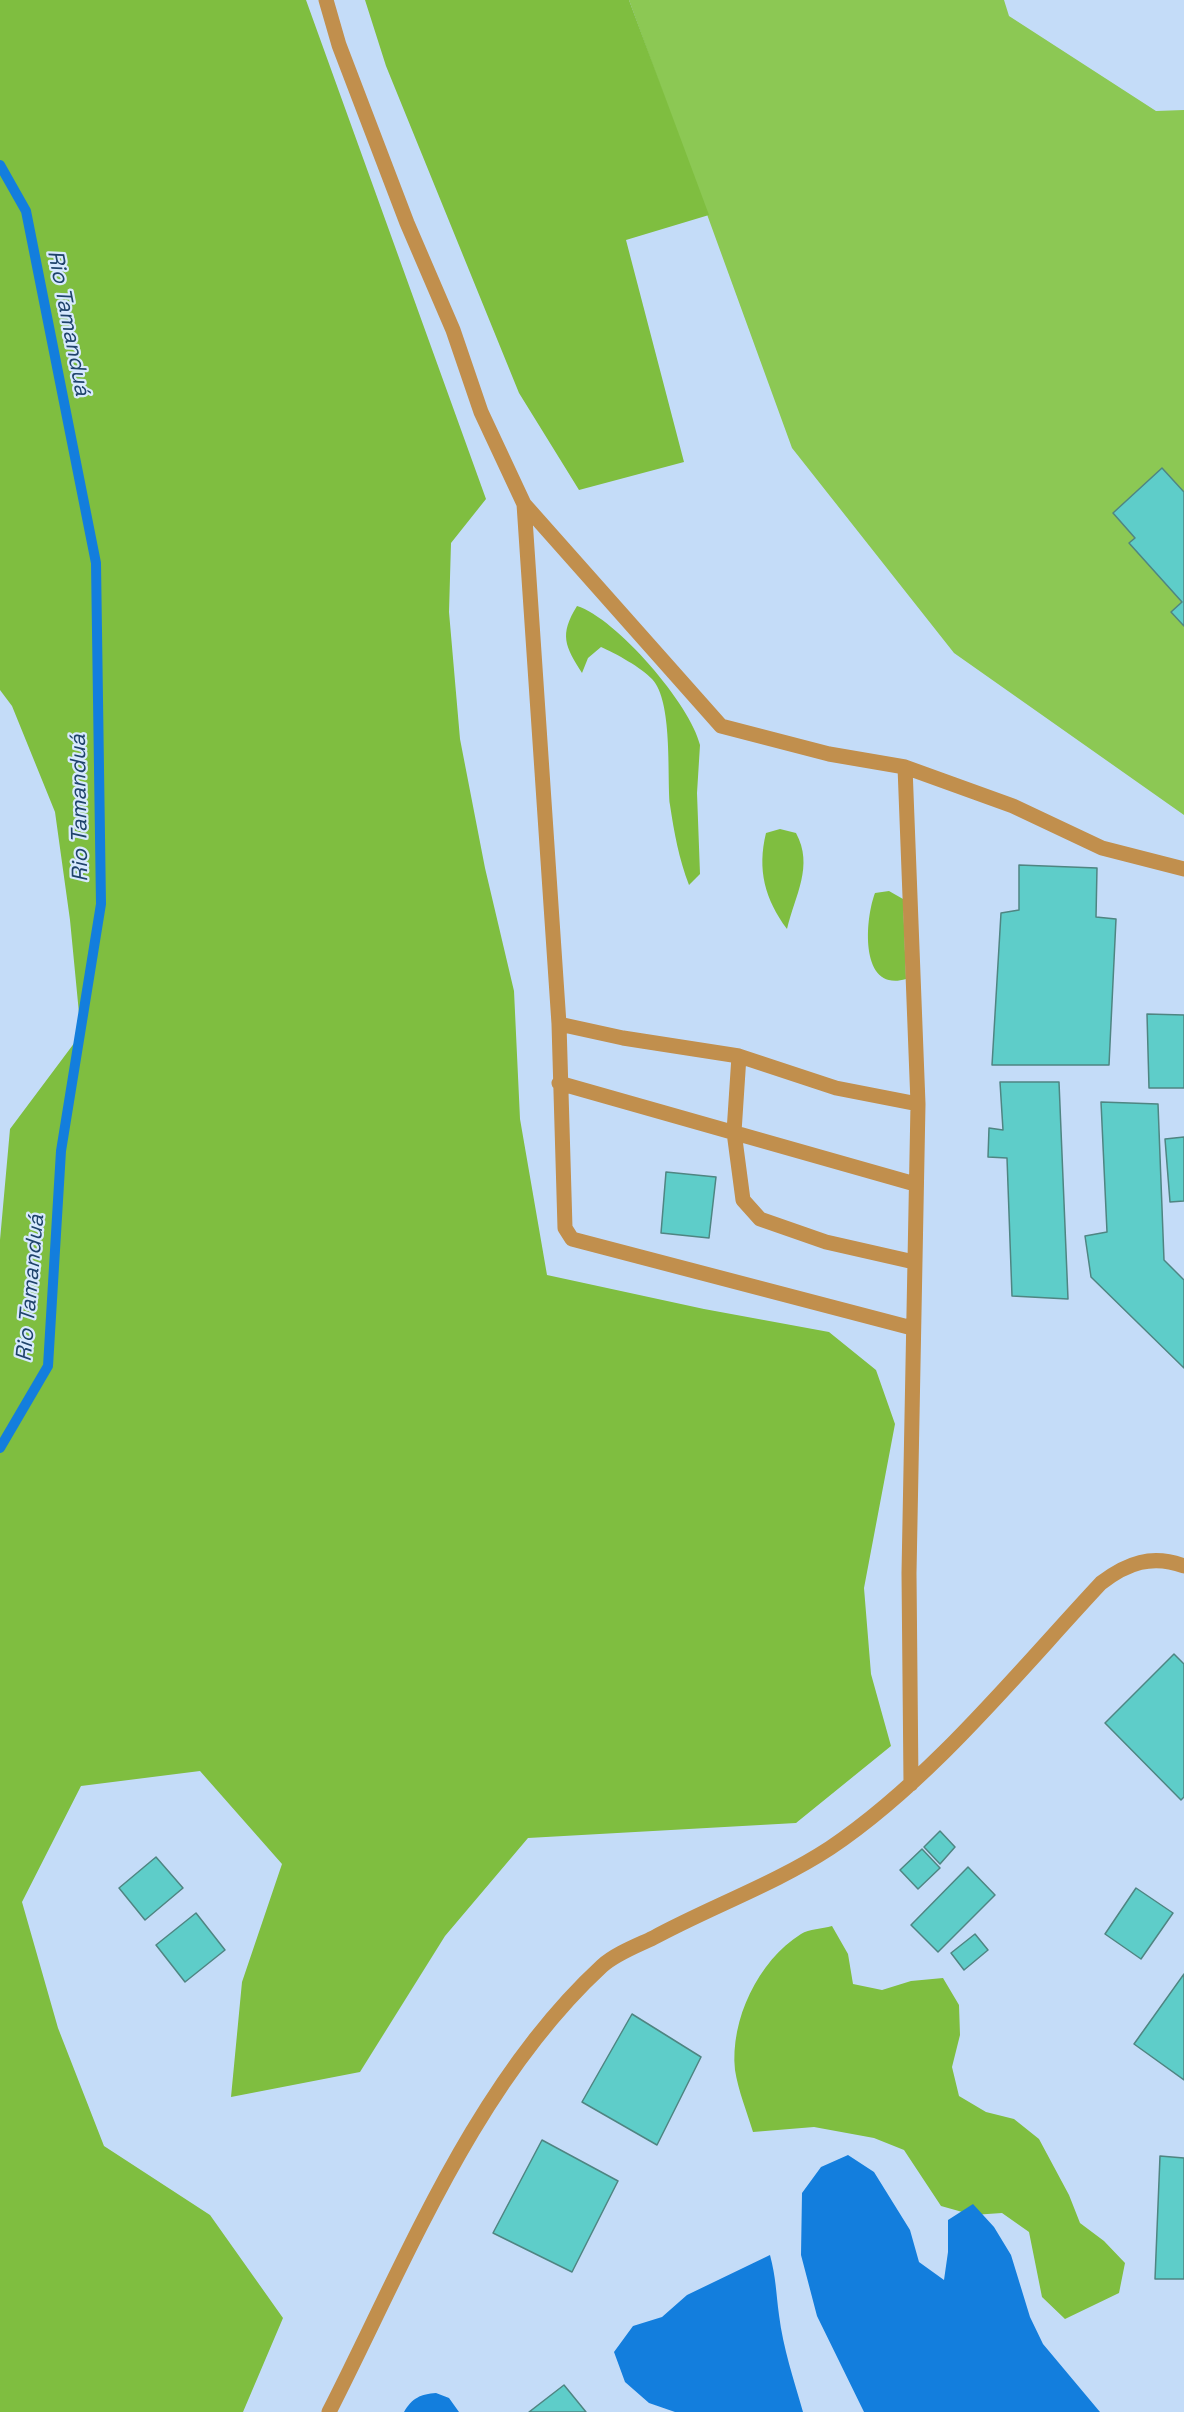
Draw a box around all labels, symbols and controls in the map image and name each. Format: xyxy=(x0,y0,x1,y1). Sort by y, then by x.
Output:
water label: Rio Tamanduá xyxy=(41,248,95,398)
water label: Rio Tamanduá xyxy=(66,734,94,882)
water label: Rio Tamanduá xyxy=(11,1213,51,1363)

